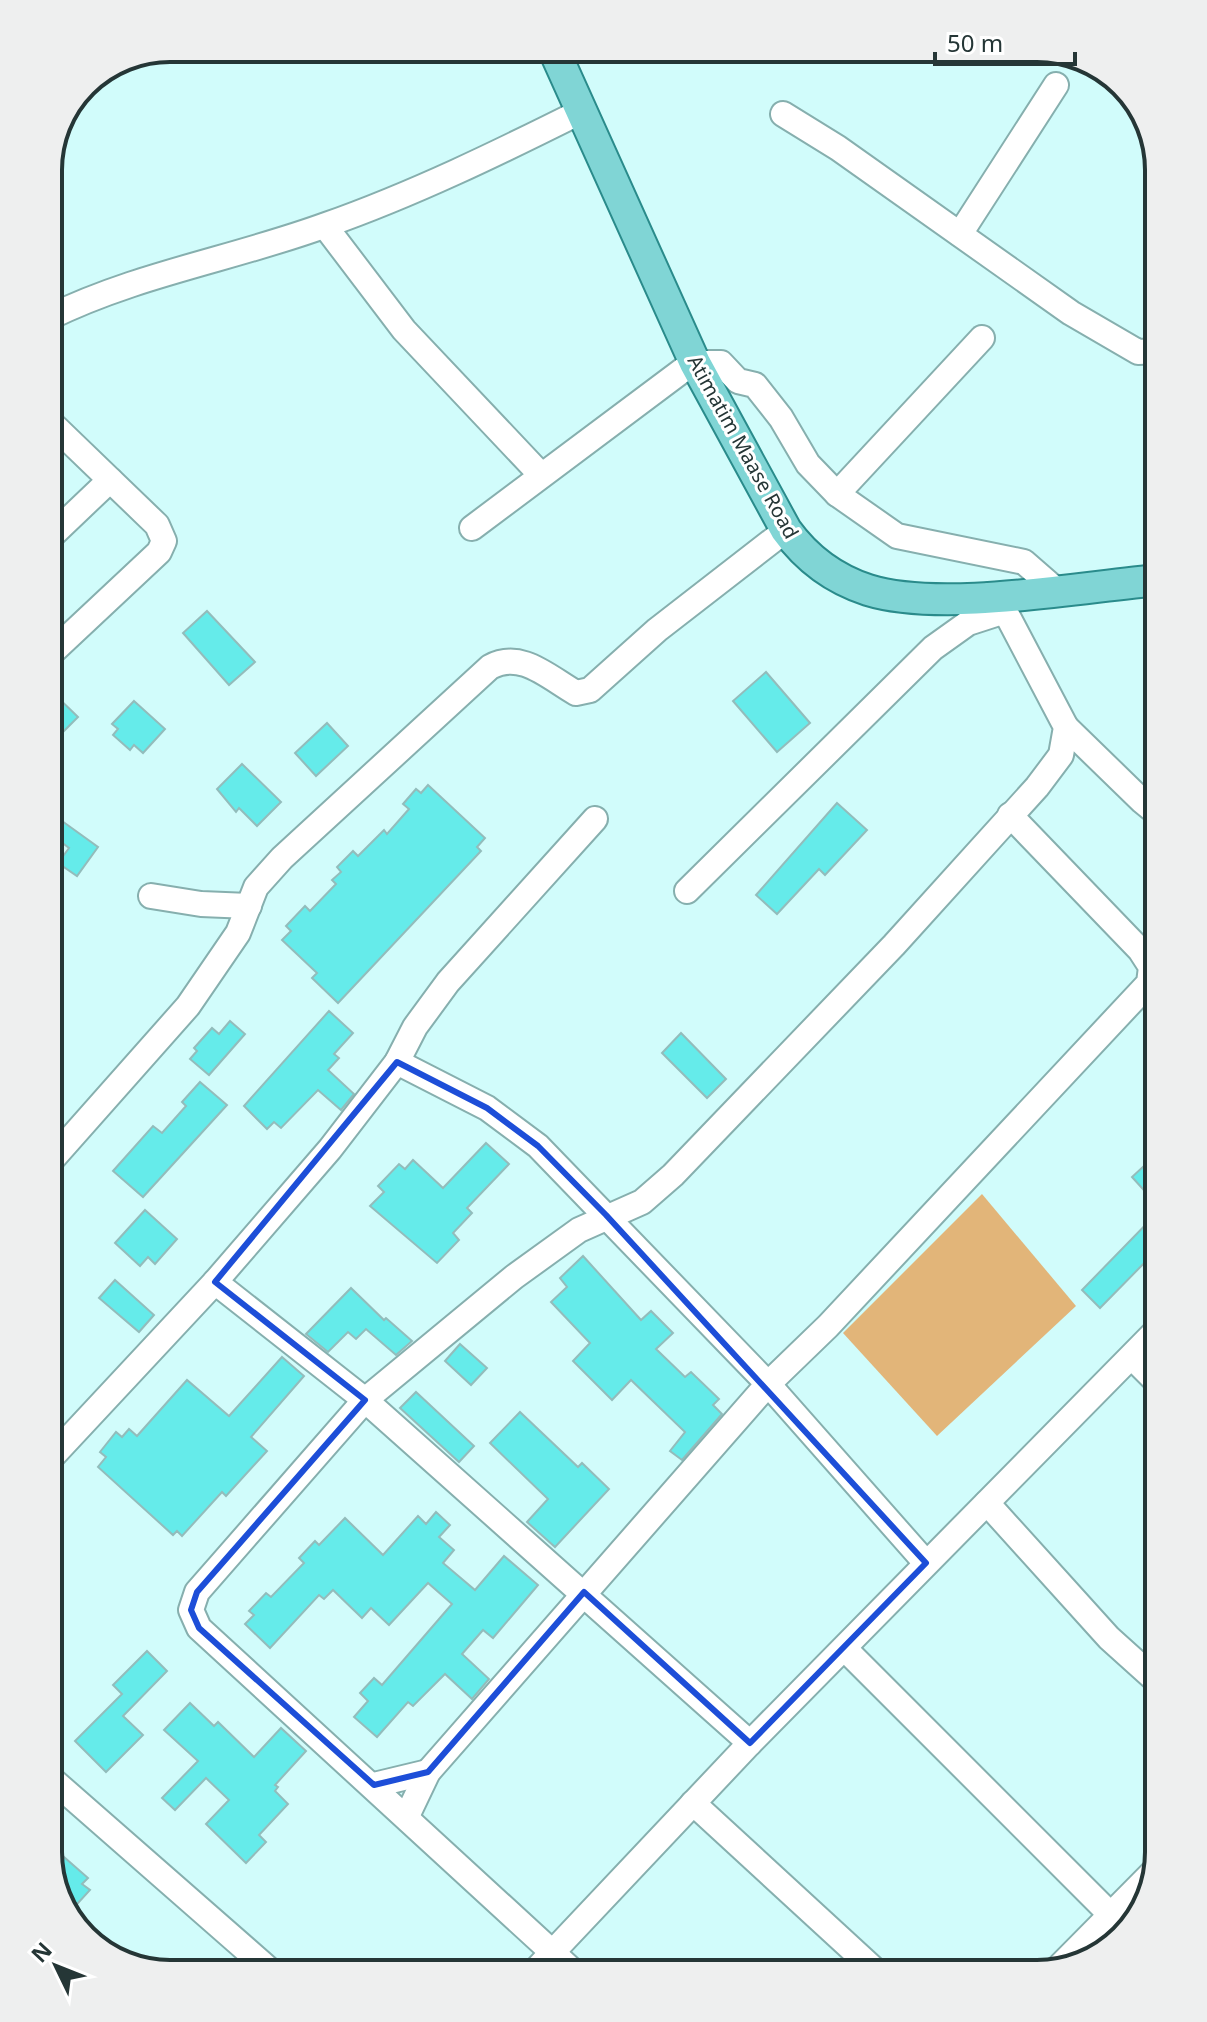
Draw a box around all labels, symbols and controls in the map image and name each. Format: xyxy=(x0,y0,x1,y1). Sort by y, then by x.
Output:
scale bar xyxy=(935,16,1075,66)
text: 50 m xyxy=(947,26,1003,59)
street label: Atimatim Maase Road xyxy=(682,350,805,543)
north arrow xyxy=(16,1926,96,2006)
text: N xyxy=(24,1935,58,1968)

